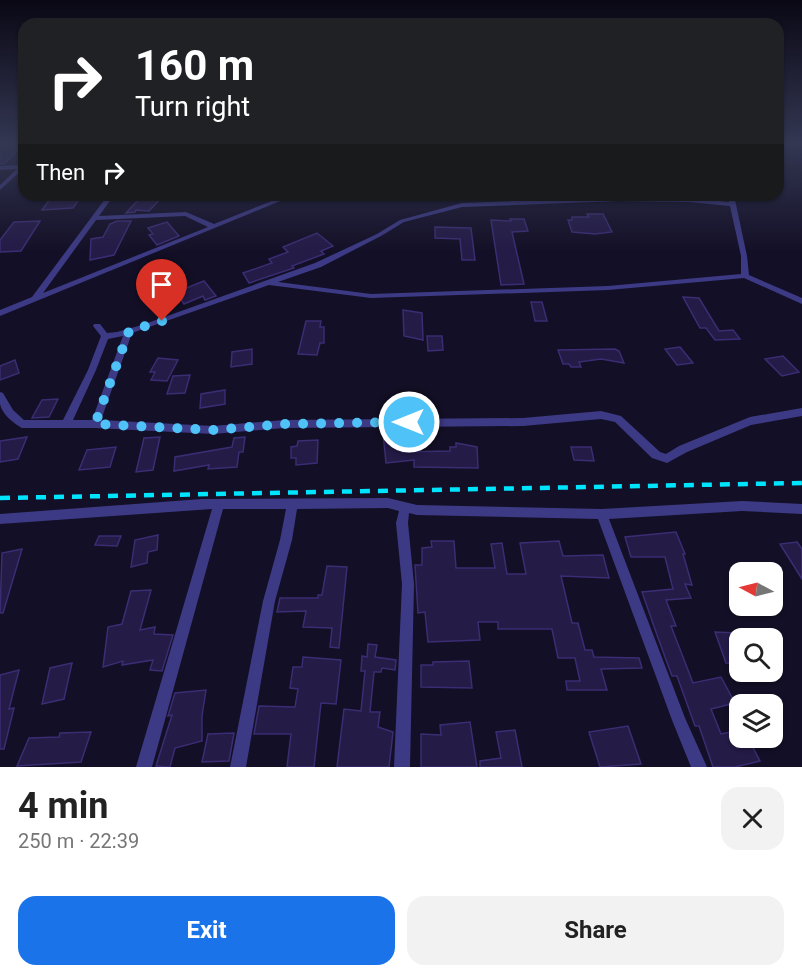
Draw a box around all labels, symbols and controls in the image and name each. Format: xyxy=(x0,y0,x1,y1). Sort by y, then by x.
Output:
text: 160 m xyxy=(135,41,254,90)
icon: right xyxy=(36,42,114,120)
text: Turn right xyxy=(135,91,250,123)
icon: right xyxy=(97,156,130,189)
text: Then xyxy=(36,160,85,185)
pin xyxy=(136,259,187,321)
icon: arrive xyxy=(145,268,178,301)
position arrow xyxy=(377,390,441,454)
north arrow xyxy=(729,562,783,616)
map controls xyxy=(729,562,783,748)
button: search xyxy=(729,628,783,682)
button: layers xyxy=(729,694,783,748)
text: 4 min xyxy=(18,785,109,827)
button: close xyxy=(721,787,784,850)
text: 250 m · 22:39 xyxy=(18,829,139,853)
button: Exit xyxy=(18,896,395,965)
button: Share xyxy=(407,896,784,965)

